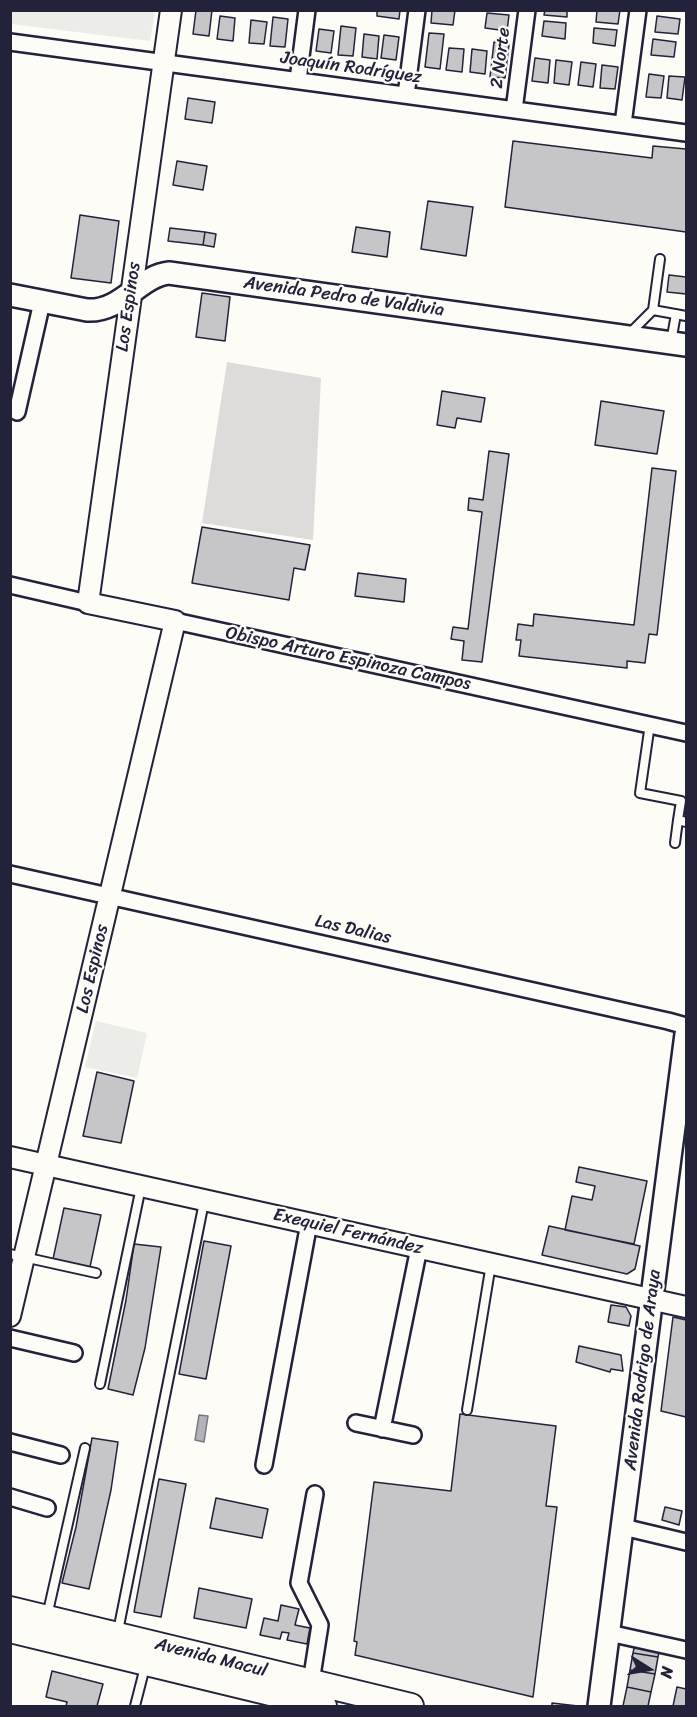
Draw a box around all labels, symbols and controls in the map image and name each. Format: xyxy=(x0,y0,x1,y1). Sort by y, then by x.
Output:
street label: 2 Norte xyxy=(487,26,515,90)
street label: Joaquín Rodríguez xyxy=(279,47,423,89)
street label: Los Espinos xyxy=(112,261,146,353)
street label: Avenida Pedro de Valdivia xyxy=(242,272,446,322)
street label: Obispo Arturo Espinoza Campos xyxy=(223,622,473,696)
street label: Las Dalias xyxy=(313,911,393,949)
street label: Los Espinos xyxy=(72,923,114,1015)
street label: Exequiel Fernández xyxy=(271,1204,425,1260)
street label: Avenida Rodrigo de Araya xyxy=(620,1268,666,1472)
street label: Avenida Macul xyxy=(153,1634,269,1682)
north arrow xyxy=(619,1639,679,1699)
text: N xyxy=(652,1664,682,1681)

